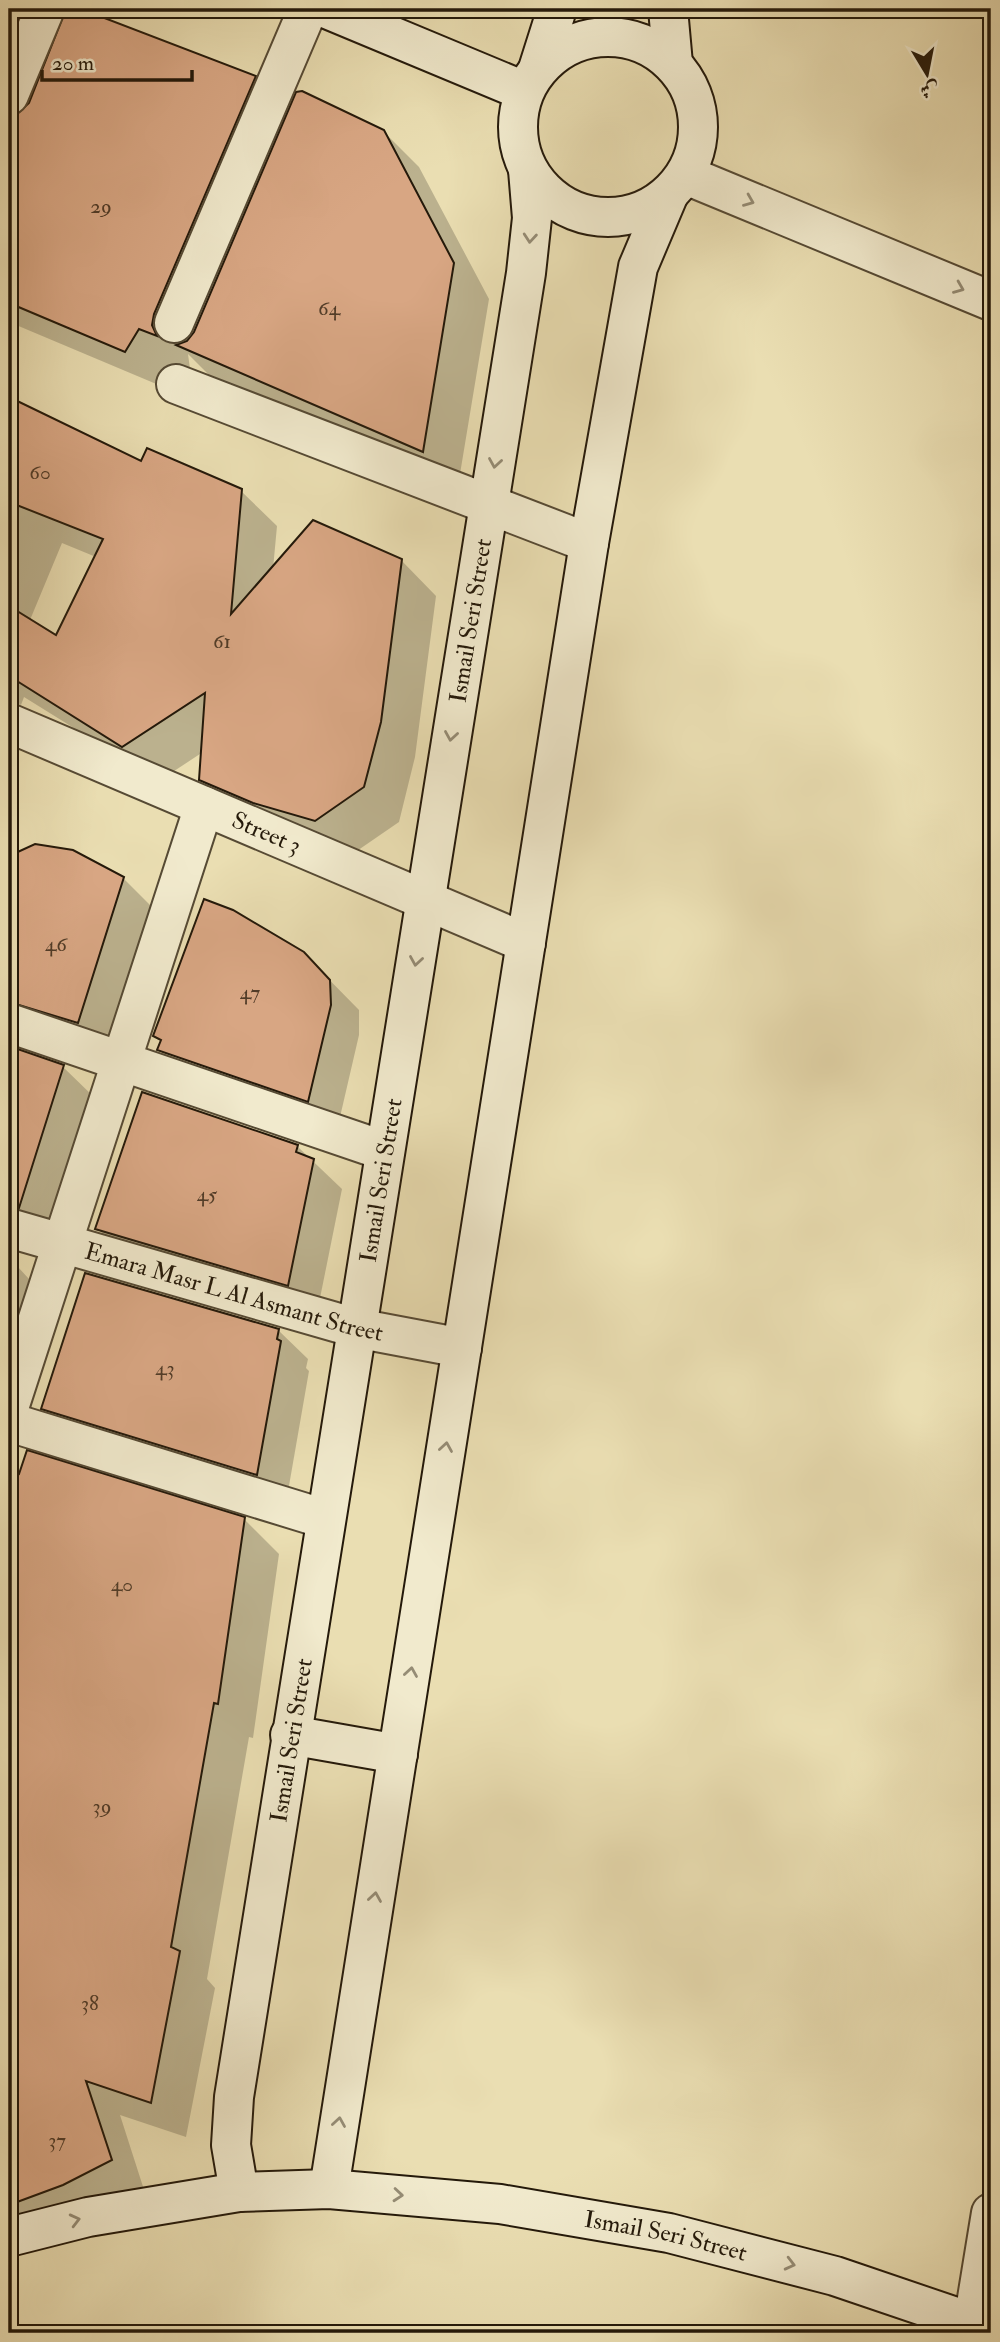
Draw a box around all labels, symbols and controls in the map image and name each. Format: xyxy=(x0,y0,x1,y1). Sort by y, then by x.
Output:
scale bar xyxy=(42,38,192,82)
north arrow xyxy=(892,38,962,108)
text: 20 m xyxy=(52,50,94,77)
text: ش xyxy=(918,76,941,103)
one-way arrow xyxy=(742,192,754,206)
house number: 29 xyxy=(90,193,112,220)
one-way arrow xyxy=(523,233,538,244)
one-way arrow xyxy=(952,279,964,293)
house number: 64 xyxy=(318,295,342,322)
one-way arrow xyxy=(488,457,503,469)
house number: 60 xyxy=(29,459,51,486)
street label: Ismail Seri Street xyxy=(442,536,499,705)
house number: 61 xyxy=(213,628,231,655)
one-way arrow xyxy=(444,730,459,742)
street label: Street 3 xyxy=(227,805,306,861)
house number: 46 xyxy=(45,931,68,958)
one-way arrow xyxy=(409,955,424,967)
house number: 47 xyxy=(240,979,261,1006)
street label: Ismail Seri Street xyxy=(353,1096,410,1265)
house number: 45 xyxy=(197,1181,218,1208)
street label: Emara Masr L Al Asmant Street xyxy=(81,1236,386,1349)
house number: 43 xyxy=(155,1355,175,1382)
one-way arrow xyxy=(438,1442,453,1453)
house number: 40 xyxy=(111,1571,133,1598)
street label: Ismail Seri Street xyxy=(263,1656,320,1825)
one-way arrow xyxy=(403,1666,418,1678)
house number: 39 xyxy=(93,1793,111,1820)
one-way arrow xyxy=(367,1891,382,1903)
house number: 38 xyxy=(81,1990,99,2017)
one-way arrow xyxy=(331,2116,346,2127)
house number: 37 xyxy=(48,2127,66,2154)
one-way arrow xyxy=(392,2187,403,2202)
street label: Ismail Seri Street xyxy=(582,2204,751,2269)
one-way arrow xyxy=(69,2214,81,2228)
one-way arrow xyxy=(784,2256,796,2270)

